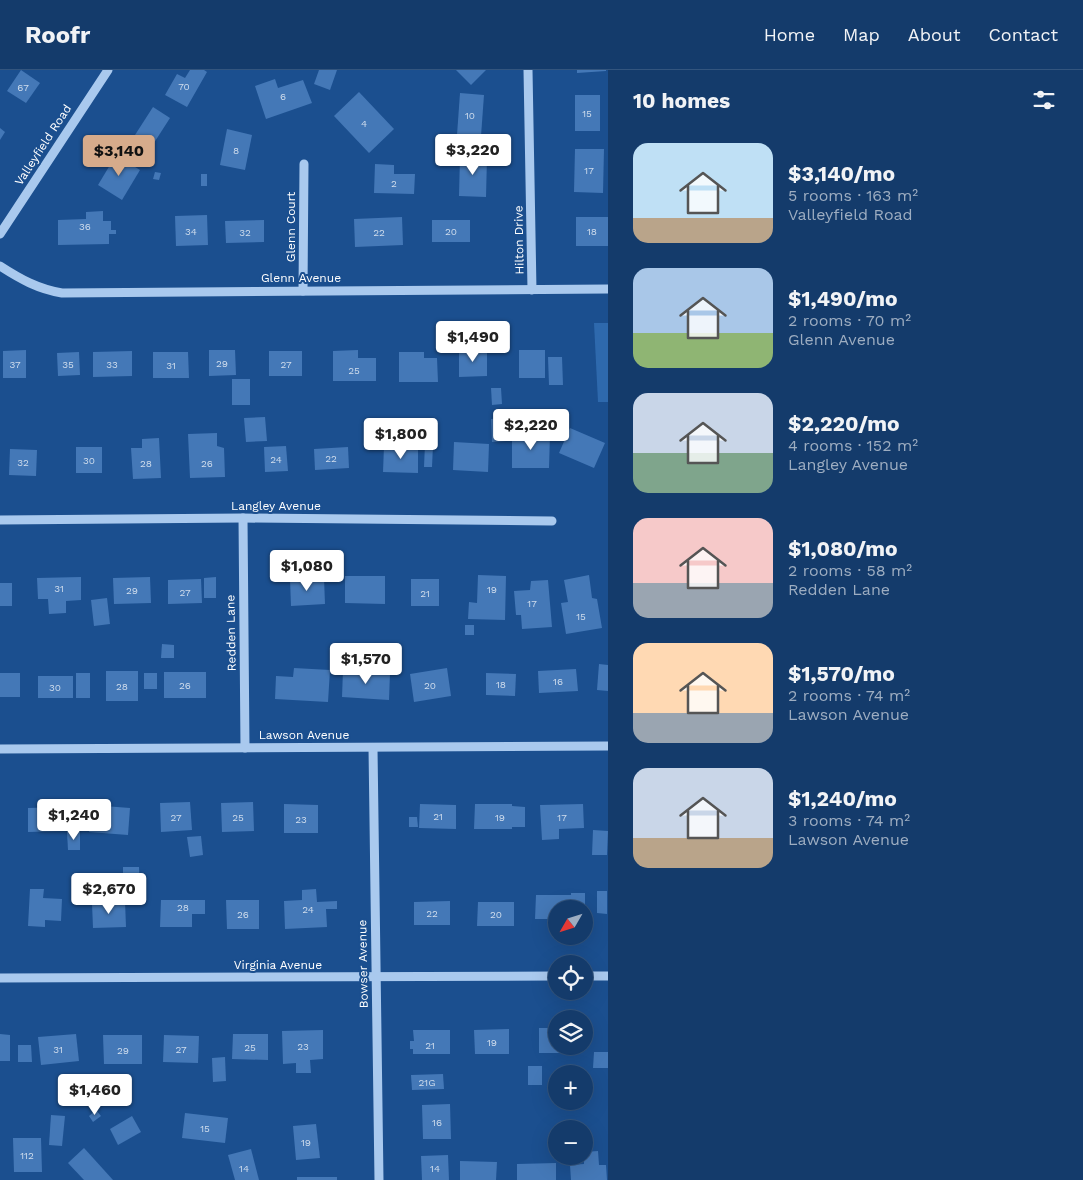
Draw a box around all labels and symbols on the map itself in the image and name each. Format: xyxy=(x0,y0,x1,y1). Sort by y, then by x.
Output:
house number: 70 xyxy=(178,81,190,92)
house number: 67 xyxy=(17,82,29,93)
house number: 6 xyxy=(280,91,286,102)
street label: Valleyfield Road xyxy=(12,102,74,188)
house number: 15 xyxy=(582,108,592,119)
house number: 10 xyxy=(465,110,475,121)
house number: 4 xyxy=(361,118,367,129)
pin: $3,140 xyxy=(78,134,160,177)
pin: $3,220 xyxy=(432,134,514,176)
house number: 8 xyxy=(233,145,239,156)
house number: 17 xyxy=(584,165,594,176)
house number: 2 xyxy=(391,178,397,189)
street label: Glenn Court xyxy=(284,192,298,262)
street label: Hilton Drive xyxy=(511,205,527,275)
house number: 36 xyxy=(79,221,91,232)
house number: 34 xyxy=(185,226,197,237)
house number: 20 xyxy=(445,226,457,237)
house number: 18 xyxy=(587,226,597,237)
house number: 32 xyxy=(239,227,251,238)
house number: 22 xyxy=(373,227,385,238)
street label: Glenn Avenue xyxy=(261,271,341,285)
pin: $1,490 xyxy=(432,320,514,363)
house number: 29 xyxy=(216,358,228,369)
house number: 37 xyxy=(9,359,21,370)
house number: 35 xyxy=(62,359,74,370)
house number: 33 xyxy=(106,359,118,370)
house number: 27 xyxy=(280,359,292,370)
house number: 31 xyxy=(166,360,176,371)
house number: 25 xyxy=(348,365,360,376)
pin: $2,220 xyxy=(490,408,572,451)
pin: $1,800 xyxy=(360,418,442,460)
house number: 22 xyxy=(325,453,337,464)
house number: 24 xyxy=(270,454,282,465)
house number: 30 xyxy=(83,455,95,466)
house number: 32 xyxy=(17,457,29,468)
house number: 28 xyxy=(140,458,152,469)
house number: 26 xyxy=(201,458,213,469)
street label: Langley Avenue xyxy=(231,499,321,513)
pin: $1,080 xyxy=(266,550,348,592)
house number: 31 xyxy=(54,583,64,594)
house number: 19 xyxy=(487,584,497,595)
house number: 29 xyxy=(126,585,138,596)
house number: 27 xyxy=(179,587,191,598)
house number: 21 xyxy=(420,588,430,599)
street label: Redden Lane xyxy=(223,595,239,671)
house number: 17 xyxy=(527,598,537,609)
house number: 15 xyxy=(576,611,586,622)
pin: $1,570 xyxy=(325,642,407,685)
house number: 16 xyxy=(553,676,563,687)
house number: 18 xyxy=(496,679,506,690)
house number: 26 xyxy=(179,680,191,691)
house number: 20 xyxy=(424,680,436,691)
house number: 28 xyxy=(116,681,128,692)
house number: 30 xyxy=(49,682,61,693)
street label: Lawson Avenue xyxy=(259,728,349,742)
pin: $1,240 xyxy=(33,798,115,841)
house number: 21 xyxy=(433,811,443,822)
house number: 27 xyxy=(170,812,182,823)
house number: 25 xyxy=(232,812,244,823)
house number: 19 xyxy=(495,812,505,823)
house number: 17 xyxy=(557,812,567,823)
house number: 23 xyxy=(295,814,307,825)
pin: $2,670 xyxy=(68,872,150,915)
north arrow xyxy=(548,900,592,945)
house number: 28 xyxy=(177,902,189,913)
house number: 24 xyxy=(302,904,314,915)
house number: 22 xyxy=(426,908,438,919)
house number: 26 xyxy=(237,909,249,920)
house number: 20 xyxy=(490,909,502,920)
street label: Bowser Avenue xyxy=(355,919,371,1008)
street label: Virginia Avenue xyxy=(234,958,322,972)
house number: 19 xyxy=(487,1037,497,1048)
house number: 21 xyxy=(425,1040,435,1051)
house number: 23 xyxy=(297,1041,309,1052)
house number: 25 xyxy=(244,1042,256,1053)
house number: 31 xyxy=(53,1044,63,1055)
house number: 27 xyxy=(175,1044,187,1055)
house number: 29 xyxy=(117,1045,129,1056)
pin: $1,460 xyxy=(54,1074,136,1116)
house number: 21G xyxy=(419,1077,435,1088)
house number: 16 xyxy=(432,1117,442,1128)
house number: 15 xyxy=(200,1123,210,1134)
house number: 19 xyxy=(301,1137,311,1148)
house number: 112 xyxy=(20,1150,34,1161)
house number: 14 xyxy=(239,1163,249,1174)
house number: 14 xyxy=(430,1163,440,1174)

